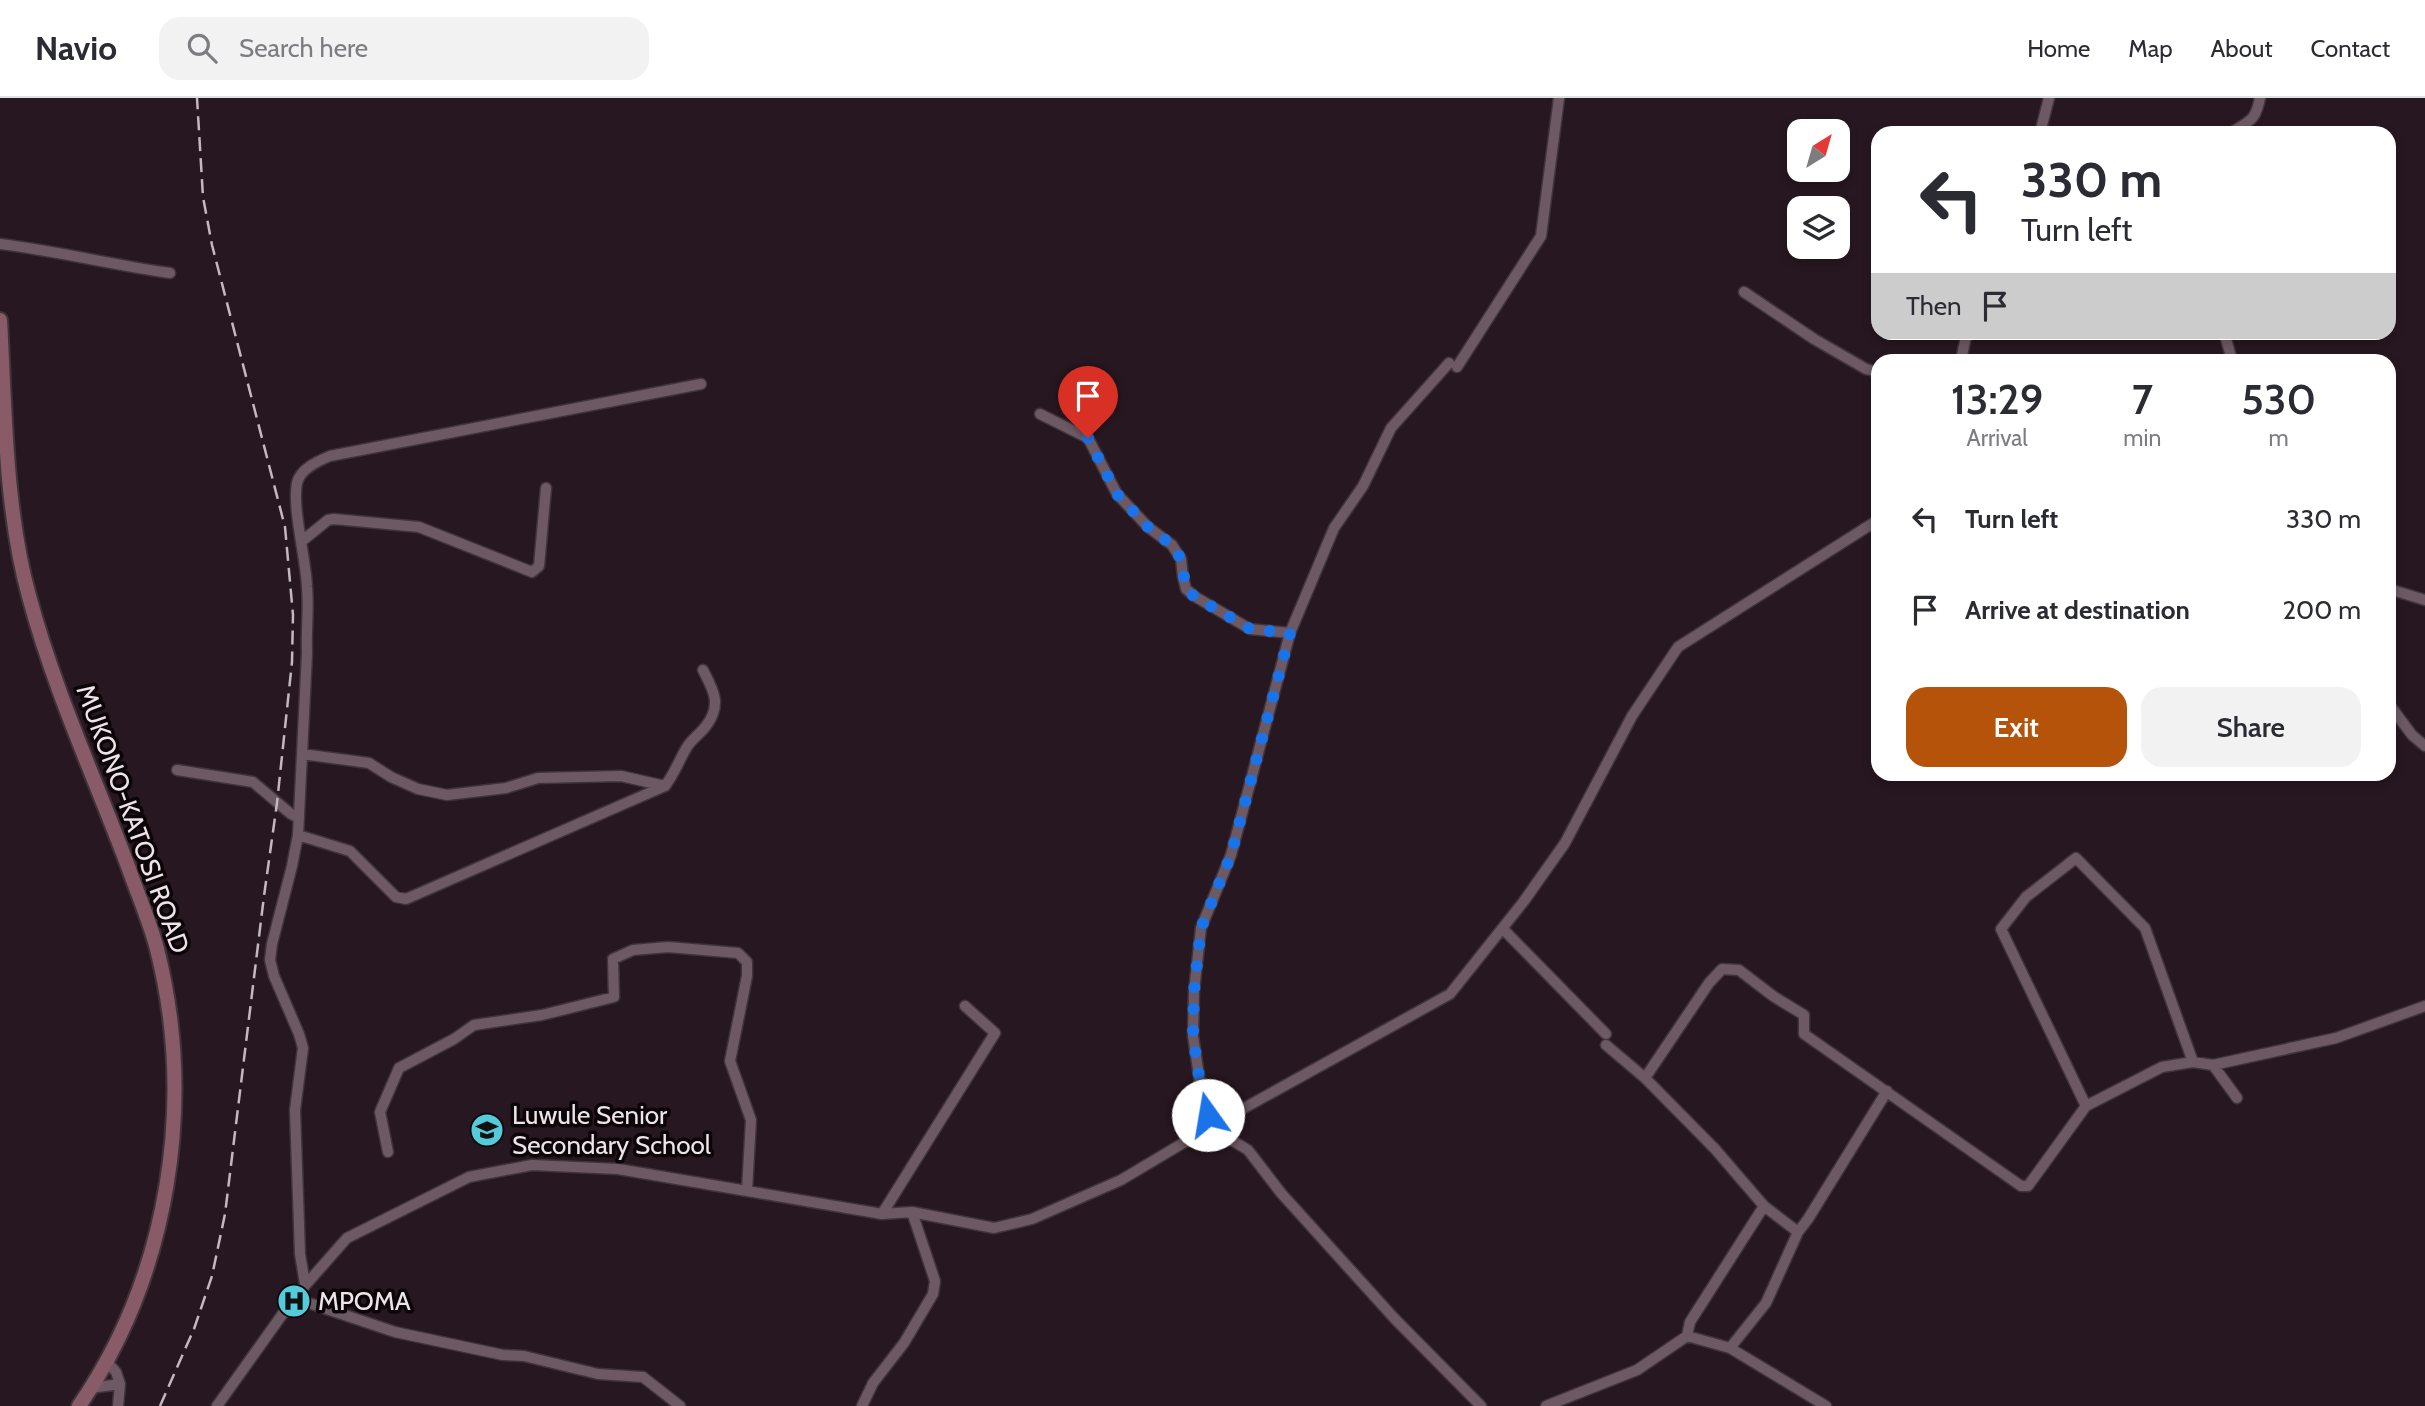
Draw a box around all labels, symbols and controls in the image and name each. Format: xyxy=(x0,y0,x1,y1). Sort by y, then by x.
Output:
search box xyxy=(159,17,649,80)
text: Navio xyxy=(35,28,117,68)
icon: search xyxy=(183,29,221,67)
text: Search here xyxy=(239,32,368,64)
text: Home xyxy=(2027,34,2090,63)
text: Map xyxy=(2128,34,2173,63)
text: About xyxy=(2211,34,2273,63)
text: Contact xyxy=(2311,34,2390,63)
north arrow xyxy=(1787,119,1850,182)
map controls xyxy=(1787,119,1850,259)
text: 330 m xyxy=(2021,150,2162,209)
icon: left xyxy=(1906,154,1997,245)
button: layers xyxy=(1787,196,1850,259)
text: Turn left xyxy=(2021,210,2132,249)
icon: arrive xyxy=(1976,287,2014,325)
text: Then xyxy=(1906,290,1962,322)
pin xyxy=(1058,366,1118,438)
text: 13:29 xyxy=(1951,373,2043,425)
text: 7 xyxy=(2132,373,2153,425)
text: 530 xyxy=(2241,373,2316,425)
icon: arrive xyxy=(1069,377,1107,415)
text: Arrival xyxy=(1967,424,2028,452)
text: min xyxy=(2123,424,2161,452)
text: m xyxy=(2269,424,2289,452)
icon: left xyxy=(1906,500,1944,538)
text: Turn left xyxy=(1965,503,2058,535)
text: 330 m xyxy=(2286,503,2361,535)
icon: arrive xyxy=(1906,591,1944,629)
text: Arrive at destination xyxy=(1965,594,2190,626)
text: 200 m xyxy=(2282,594,2361,626)
street label: MUKONO-KATOSI ROAD xyxy=(69,680,197,958)
button: Exit xyxy=(1906,687,2127,767)
button: Share xyxy=(2141,687,2361,767)
position arrow xyxy=(1171,1078,1245,1152)
place label: Luwule Senior Secondary School xyxy=(512,1099,711,1161)
school or university icon: Luwule Senior Secondary School xyxy=(468,1111,506,1149)
hospital icon: MPOMA xyxy=(275,1282,313,1320)
place label: MPOMA xyxy=(318,1285,411,1317)

